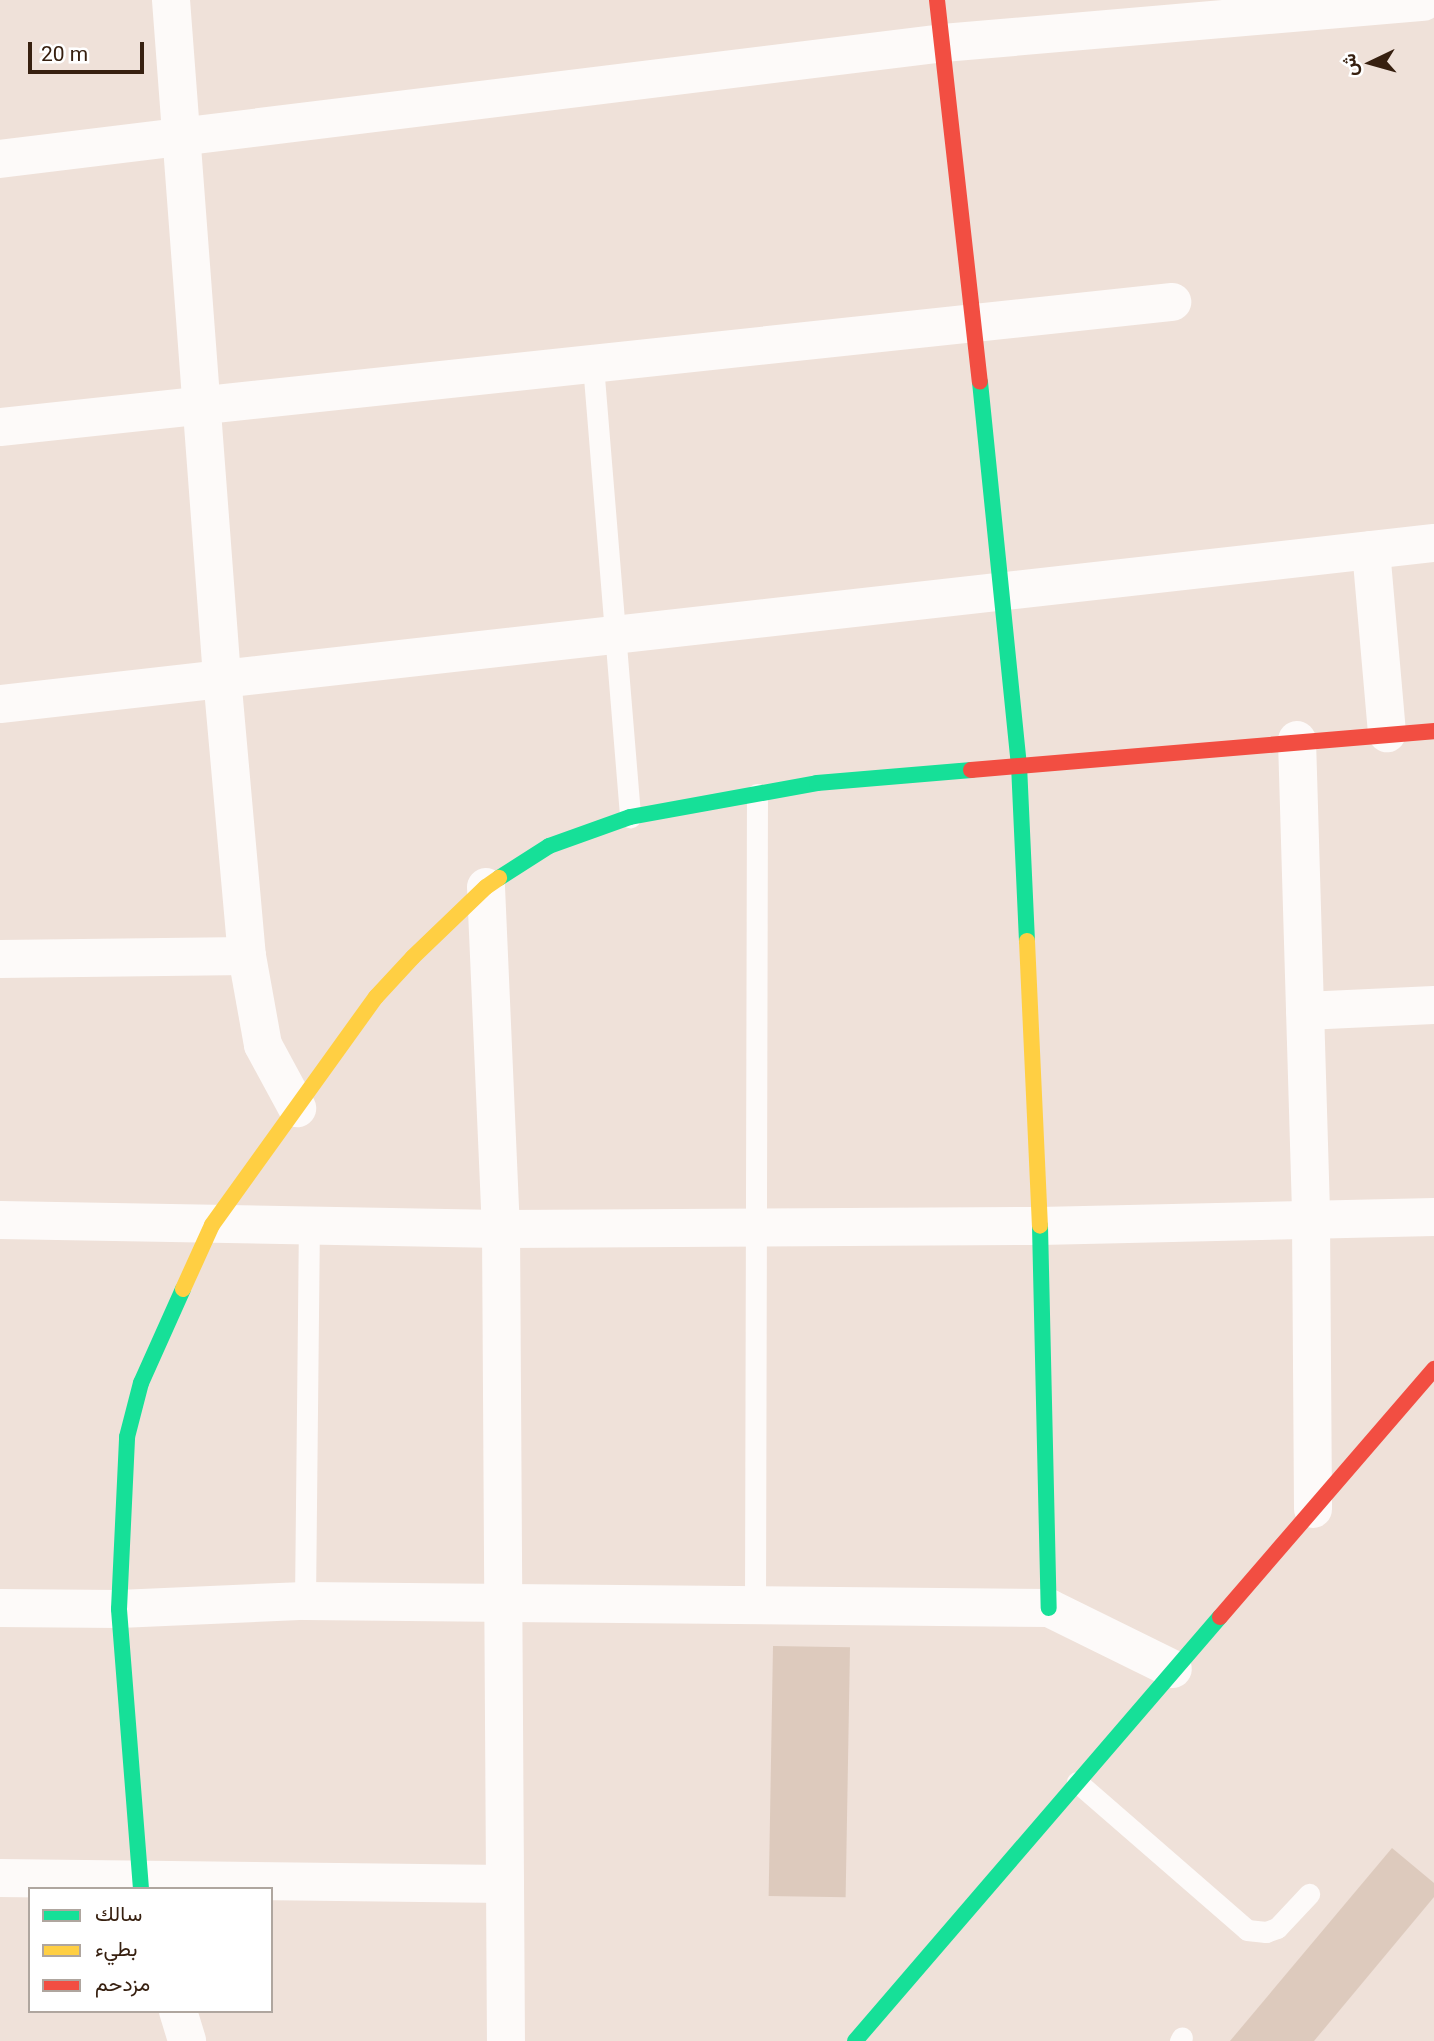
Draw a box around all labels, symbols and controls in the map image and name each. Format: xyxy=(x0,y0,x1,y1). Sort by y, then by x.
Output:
scale bar xyxy=(32,28,147,72)
north arrow xyxy=(1336,28,1406,98)
text: 20 m xyxy=(41,42,88,66)
text: ش xyxy=(1337,52,1362,77)
legend xyxy=(28,1887,273,2013)
text: سالك xyxy=(95,1902,142,1926)
text: بطيء xyxy=(95,1937,138,1961)
text: مزدحم xyxy=(95,1972,150,1996)

